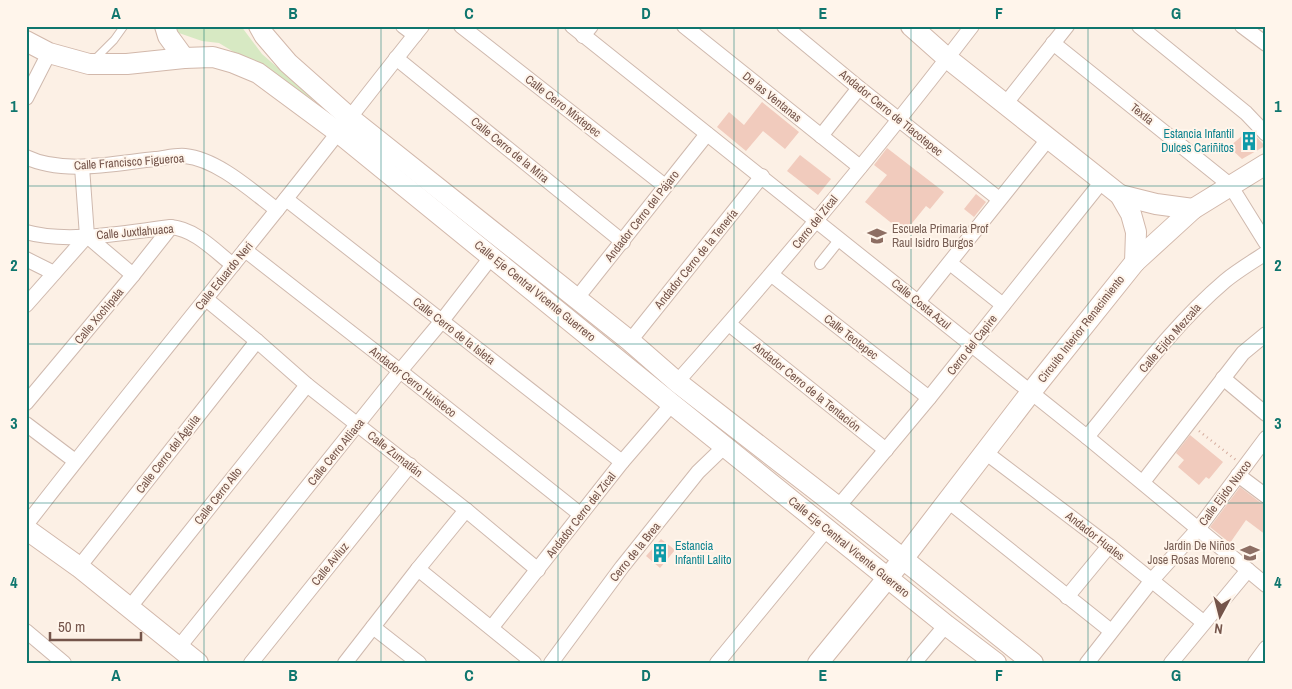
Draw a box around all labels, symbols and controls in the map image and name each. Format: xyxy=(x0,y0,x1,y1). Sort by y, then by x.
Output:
text: A xyxy=(111,2,121,24)
text: B xyxy=(288,2,298,24)
text: C xyxy=(464,2,474,24)
text: D xyxy=(641,2,651,24)
text: E xyxy=(819,2,828,24)
text: F xyxy=(995,2,1003,24)
text: G xyxy=(1171,2,1181,24)
street label: Andador Cerro de Tlacotepec xyxy=(835,66,946,160)
street label: De las Ventanas xyxy=(739,68,805,126)
street label: Calle Cerro Mixtepec xyxy=(522,71,604,141)
text: 1 xyxy=(10,95,18,117)
text: 1 xyxy=(1274,95,1282,117)
street label: Textla xyxy=(1127,100,1157,129)
street label: Calle Cerro de la Mira xyxy=(468,113,553,187)
place label: Estancia Infantil Dulces Cariñitos xyxy=(1161,126,1234,156)
building icon: Estancia Infantil Dulces Cariñitos xyxy=(1238,130,1260,152)
street label: Calle Francisco Figueroa xyxy=(73,150,185,174)
street label: Andador Cerro del Pájaro xyxy=(601,167,683,266)
street label: Cerro del Zical xyxy=(788,192,842,252)
street label: Andador Cerro de la Tenería xyxy=(650,205,742,313)
street label: Calle Juxtlahuaca xyxy=(96,221,175,243)
place label: Escuela Primaria Prof Raul Isidro Burgos xyxy=(892,221,989,251)
school or university icon: Escuela Primaria Prof Raul Isidro Burgos xyxy=(866,225,888,247)
street label: Calle Eje Central Vicente Guerrero xyxy=(471,237,599,345)
street label: Calle Eduardo Neri xyxy=(191,238,257,314)
text: 2 xyxy=(10,254,18,276)
text: 2 xyxy=(1274,254,1282,276)
street label: Circuito Interior Renacimiento xyxy=(1034,272,1128,386)
street label: Calle Costa Azul xyxy=(888,275,954,333)
street label: Calle Xochipala xyxy=(71,284,128,347)
street label: Calle Cerro de la Isleta xyxy=(410,294,499,368)
street label: Calle Ejido Mezcala xyxy=(1135,300,1205,376)
street label: Calle Teotepec xyxy=(820,311,882,363)
street label: Cerro del Capire xyxy=(943,311,1001,379)
street label: Andador Cerro de la Tentación xyxy=(749,338,864,435)
street label: Andador Cerro Huisteco xyxy=(365,342,460,421)
street label: Calle Cerro del Águila xyxy=(132,411,204,497)
text: 3 xyxy=(10,412,18,434)
text: 3 xyxy=(1274,412,1282,434)
street label: Calle Cerro Atliaca xyxy=(304,415,368,489)
street label: Calle Zumatlán xyxy=(364,427,426,481)
street label: Calle Ejido Nuxco xyxy=(1195,457,1255,529)
street label: Calle Cerro Alto xyxy=(190,464,246,528)
street label: Andador Cerro del Zical xyxy=(542,469,619,562)
street label: Calle Eje Central Vicente Guerrero xyxy=(785,493,913,601)
street label: Andador Huales xyxy=(1061,507,1128,564)
street label: Cerro de la Brea xyxy=(606,519,664,585)
place label: Estancia Infantil Lalito xyxy=(675,538,731,568)
place label: Jardin De Niños Jose Rosas Moreno xyxy=(1147,538,1235,568)
street label: Calle Aviluz xyxy=(308,539,352,589)
building icon: Estancia Infantil Lalito xyxy=(649,542,671,564)
school or university icon: Jardin De Niños Jose Rosas Moreno xyxy=(1239,542,1261,564)
text: 4 xyxy=(10,571,18,593)
text: 4 xyxy=(1274,571,1282,593)
north arrow xyxy=(1194,592,1244,642)
scale bar xyxy=(50,609,141,641)
text: 50 m xyxy=(58,616,85,637)
text: N xyxy=(1213,619,1224,638)
text: A xyxy=(111,664,121,686)
text: B xyxy=(288,664,298,686)
text: C xyxy=(464,664,474,686)
text: D xyxy=(641,664,651,686)
text: E xyxy=(819,664,828,686)
text: F xyxy=(995,664,1003,686)
text: G xyxy=(1171,664,1181,686)

